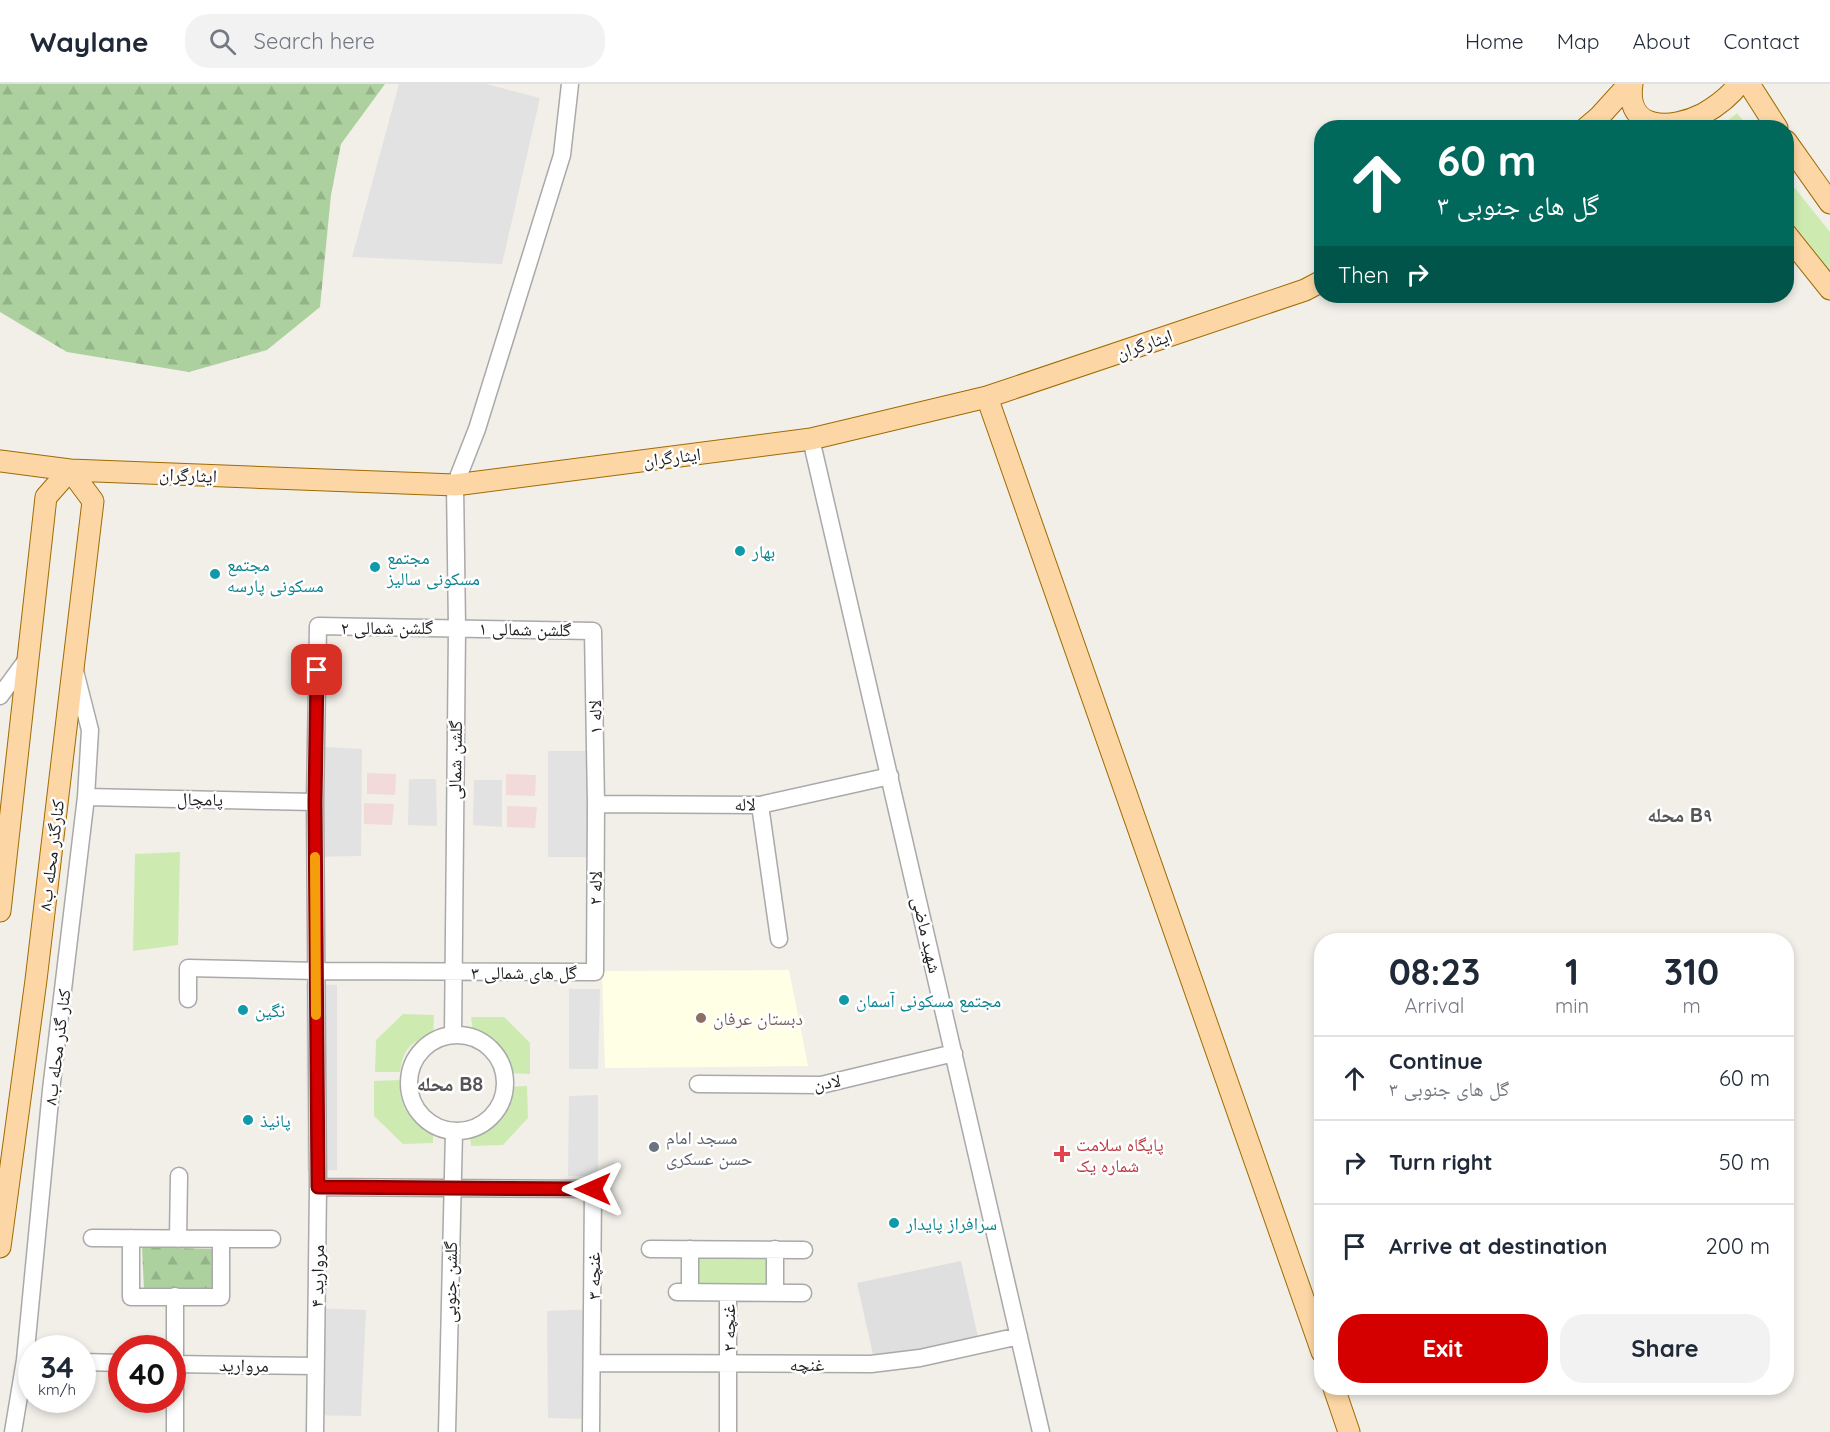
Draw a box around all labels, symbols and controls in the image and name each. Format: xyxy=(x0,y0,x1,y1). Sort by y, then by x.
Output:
search box xyxy=(185,14,605,68)
text: Waylane xyxy=(30,24,149,59)
icon: search xyxy=(206,25,239,58)
text: Search here xyxy=(254,27,375,55)
text: Home xyxy=(1465,28,1524,54)
text: Map xyxy=(1557,28,1600,54)
text: About xyxy=(1633,28,1691,54)
text: Contact xyxy=(1724,28,1800,54)
text: 60 m xyxy=(1437,134,1537,187)
icon: ahead xyxy=(1338,144,1416,222)
text: گل های جنوبی ۳ xyxy=(1437,188,1599,222)
icon: right xyxy=(1401,258,1434,291)
text: Then xyxy=(1338,261,1389,289)
street label: ایثارگران xyxy=(1113,324,1175,364)
street label: ایثارگران xyxy=(642,442,702,472)
street label: ایثارگران xyxy=(159,462,217,488)
place label: بهار xyxy=(751,540,775,563)
marker: بهار xyxy=(733,544,747,558)
place label: مجتمع مسکونی سالیز xyxy=(386,546,480,590)
place label: مجتمع مسکونی پارسه xyxy=(227,553,324,597)
marker: مجتمع مسکونی سالیز xyxy=(368,560,382,574)
marker: مجتمع مسکونی پارسه xyxy=(208,567,222,581)
street label: گلشن شمالی ۲ xyxy=(341,616,434,639)
street label: گلشن شمالی ۱ xyxy=(479,617,572,641)
pin xyxy=(291,644,342,695)
icon: arrive xyxy=(300,653,333,686)
street label: لاله ۱ xyxy=(583,700,607,734)
street label: گلشن شمالی xyxy=(443,720,467,800)
street label: پامچال xyxy=(177,787,223,811)
street label: لاله xyxy=(734,792,756,816)
street label: کنارگذر محله ب۸ xyxy=(33,798,69,912)
district label: محله B۹ xyxy=(1647,802,1713,827)
street label: لاله ۲ xyxy=(583,871,607,905)
street label: شهید ماضی xyxy=(907,894,947,976)
text: 08:23 xyxy=(1389,949,1480,994)
text: 1 xyxy=(1565,949,1579,994)
text: 310 xyxy=(1664,949,1719,994)
street label: گل های شمالی ۳ xyxy=(471,961,577,984)
street label: کنار گذر محله ب۸ xyxy=(38,987,76,1106)
place label: مجتمع مسکونی آسمان xyxy=(856,989,1001,1013)
marker: مجتمع مسکونی آسمان xyxy=(837,993,851,1007)
text: Arrival xyxy=(1405,993,1464,1018)
text: min xyxy=(1555,993,1589,1018)
text: m xyxy=(1682,993,1701,1018)
place label: نگین xyxy=(255,999,285,1022)
marker: نگین xyxy=(236,1003,250,1017)
place label: دبستان عرفان xyxy=(713,1007,803,1030)
marker: دبستان عرفان xyxy=(694,1011,708,1025)
text: Continue xyxy=(1389,1047,1483,1075)
icon: ahead xyxy=(1338,1062,1371,1095)
text: 60 m xyxy=(1719,1064,1770,1092)
street label: لادن xyxy=(812,1069,842,1095)
district label: محله B8 xyxy=(417,1071,483,1096)
text: گل های جنوبی ۳ xyxy=(1389,1076,1509,1101)
place label: پانیذ xyxy=(260,1109,291,1132)
marker: پانیذ xyxy=(241,1113,255,1127)
place label: مسجد امام حسن عسکری xyxy=(666,1126,753,1170)
place label: پایگاه سلامت شماره یک xyxy=(1076,1133,1164,1177)
marker: مسجد امام حسن عسکری xyxy=(647,1140,661,1154)
marker: پایگاه سلامت شماره یک xyxy=(1053,1145,1071,1163)
icon: right xyxy=(1338,1146,1371,1179)
text: Turn right xyxy=(1389,1148,1493,1176)
text: 50 m xyxy=(1719,1148,1770,1176)
position arrow xyxy=(561,1157,625,1221)
place label: سرافراز پایدار xyxy=(905,1212,997,1235)
marker: سرافراز پایدار xyxy=(887,1216,901,1230)
icon: arrive xyxy=(1338,1230,1371,1263)
text: Arrive at destination xyxy=(1389,1232,1607,1260)
text: 200 m xyxy=(1706,1232,1770,1260)
street label: گلشن جنوبی xyxy=(438,1240,462,1323)
street label: مروارید ۴ xyxy=(305,1244,329,1308)
street label: غنچه ۳ xyxy=(582,1252,605,1300)
street label: غنچه ۲ xyxy=(717,1304,740,1352)
button: Exit xyxy=(1338,1314,1548,1383)
button: Share xyxy=(1560,1314,1770,1383)
speed limit sign: 40 xyxy=(108,1335,186,1413)
text: 34 xyxy=(40,1348,74,1386)
street label: مروارید xyxy=(219,1353,269,1377)
street label: غنچه xyxy=(790,1353,824,1376)
text: km/h xyxy=(38,1380,76,1399)

